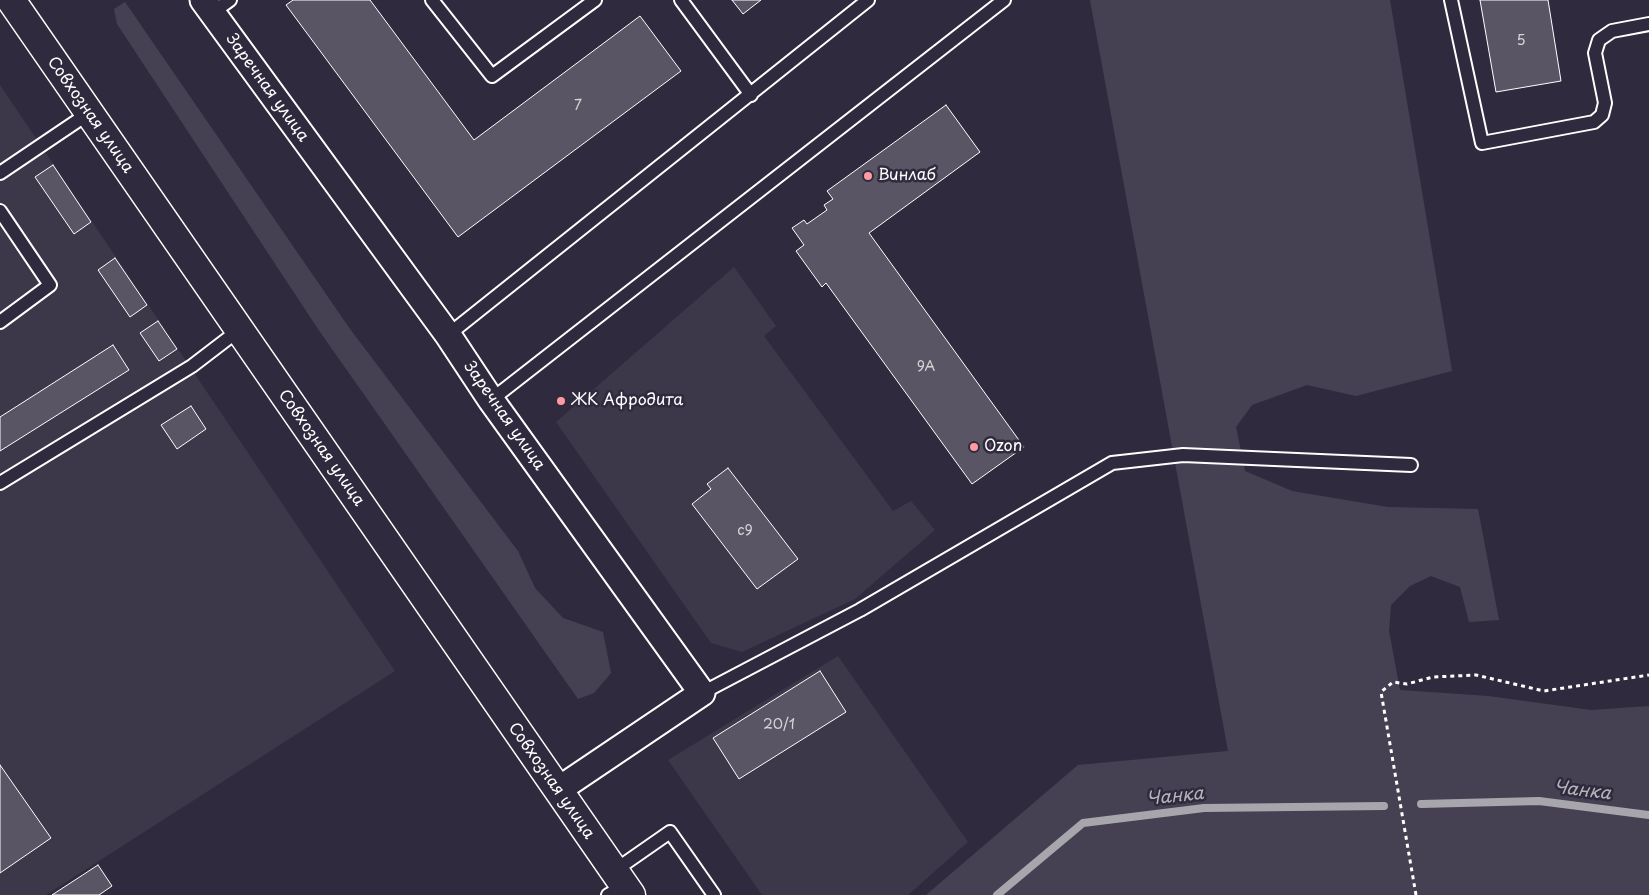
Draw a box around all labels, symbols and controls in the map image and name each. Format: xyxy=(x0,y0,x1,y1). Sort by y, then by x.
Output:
street label: Заречная улица xyxy=(221,30,313,146)
house number: 5 xyxy=(1516,33,1526,49)
street label: Совхозная улица xyxy=(43,53,137,177)
house number: 7 xyxy=(574,98,582,114)
place label: Винлаб xyxy=(878,166,936,186)
marker: Винлаб xyxy=(862,170,874,182)
street label: Заречная улица xyxy=(459,358,549,474)
house number: 9А xyxy=(917,359,935,375)
street label: Совхозная улица xyxy=(274,386,368,510)
place label: ЖК Афродита xyxy=(571,391,683,411)
marker: ЖК Афродита xyxy=(555,395,567,407)
place label: Ozon xyxy=(984,437,1022,457)
marker: Ozon xyxy=(968,441,980,453)
house number: с9 xyxy=(737,523,753,539)
house number: 20/1 xyxy=(763,717,795,733)
street label: Совхозная улица xyxy=(504,719,598,843)
water label: Чанка xyxy=(1552,777,1612,805)
water label: Чанка xyxy=(1145,783,1205,811)

